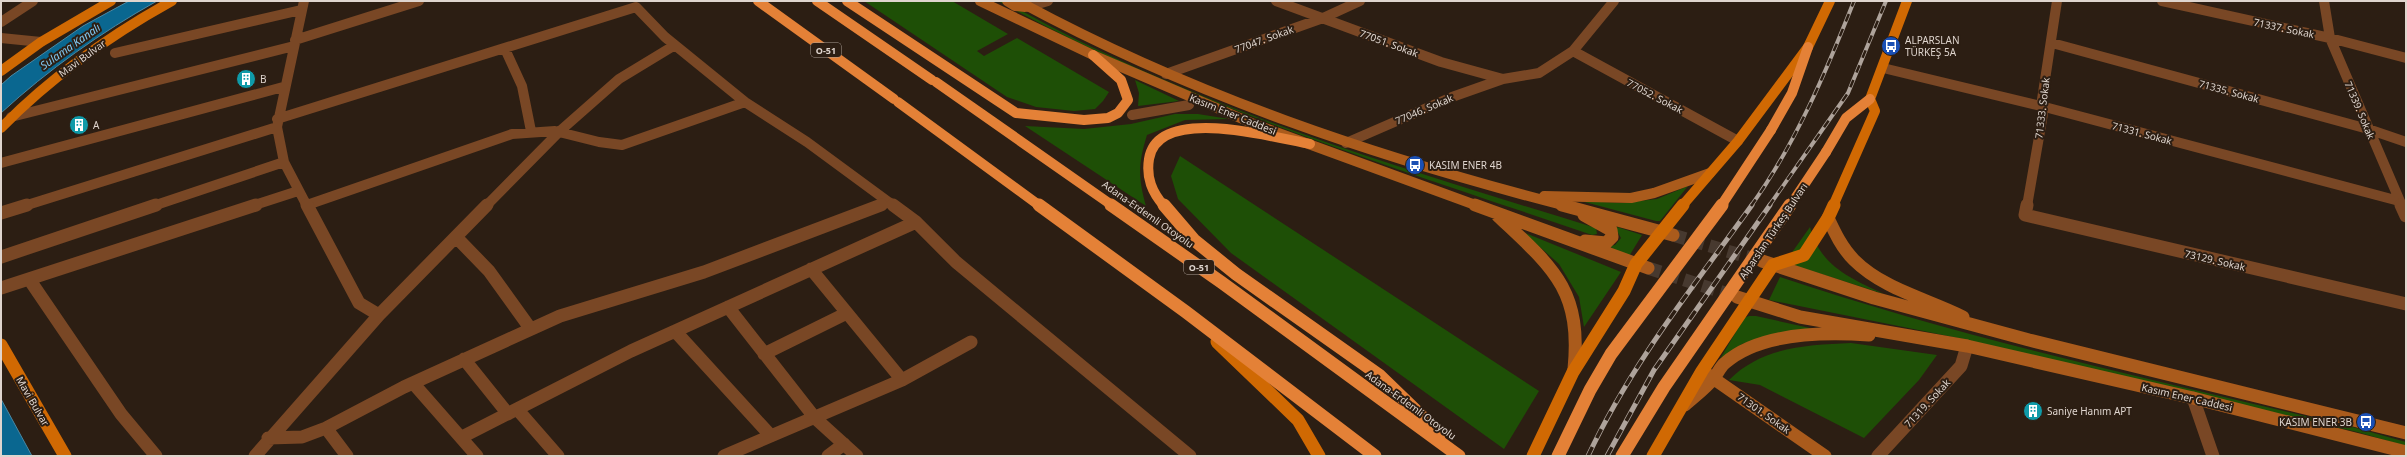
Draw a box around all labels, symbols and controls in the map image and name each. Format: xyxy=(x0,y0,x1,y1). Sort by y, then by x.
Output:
street label: 71337. Sokak xyxy=(2252,15,2316,41)
water label: Sulama Kanalı xyxy=(37,20,103,72)
street label: 77047. Sokak xyxy=(1233,22,1296,56)
street label: 77051. Sokak xyxy=(1358,26,1421,60)
place label: ALPARSLAN TÜRKEŞ 5A xyxy=(1905,33,1960,59)
bus stop icon: ALPARSLAN TÜRKEŞ 5A xyxy=(1880,35,1902,57)
street label: Mavi Bulvar xyxy=(56,36,108,80)
road number: O-51 xyxy=(811,43,841,57)
building icon: B xyxy=(235,68,257,90)
place label: B xyxy=(260,72,267,86)
street label: 77052. Sokak xyxy=(1624,75,1686,117)
street label: 71333. Sokak xyxy=(2031,76,2053,139)
street label: 71335. Sokak xyxy=(2197,76,2261,106)
street label: 71339. Sokak xyxy=(2341,79,2379,142)
street label: Kasım Ener Caddesi xyxy=(1188,90,1278,138)
street label: 77046. Sokak xyxy=(1393,90,1456,128)
building icon: A xyxy=(68,114,90,136)
place label: A xyxy=(93,118,100,132)
street label: 71331. Sokak xyxy=(2110,118,2174,148)
bus stop icon: KASIM ENER 4B xyxy=(1404,154,1426,176)
place label: KASIM ENER 4B xyxy=(1429,158,1502,172)
street label: Adana-Erdemli Otoyolu xyxy=(1099,177,1197,251)
street label: Alparslan Türkeş Bulvarı xyxy=(1736,180,1810,282)
street label: 73129. Sokak xyxy=(2183,246,2247,274)
road number: O-51 xyxy=(1184,260,1214,274)
street label: Adana-Erdemli Otoyolu xyxy=(1363,367,1459,443)
street label: Mavi Bulvar xyxy=(13,374,53,428)
street label: 71319. Sokak xyxy=(1901,375,1954,430)
street label: Kasım Ener Caddesi xyxy=(2140,380,2234,414)
street label: 71301. Sokak xyxy=(1735,390,1794,437)
building icon: Saniye Hanım APT xyxy=(2022,400,2044,422)
place label: Saniye Hanım APT xyxy=(2047,404,2132,418)
bus stop icon: KASIM ENER 3B xyxy=(2355,411,2377,433)
place label: KASIM ENER 3B xyxy=(2279,415,2352,429)

